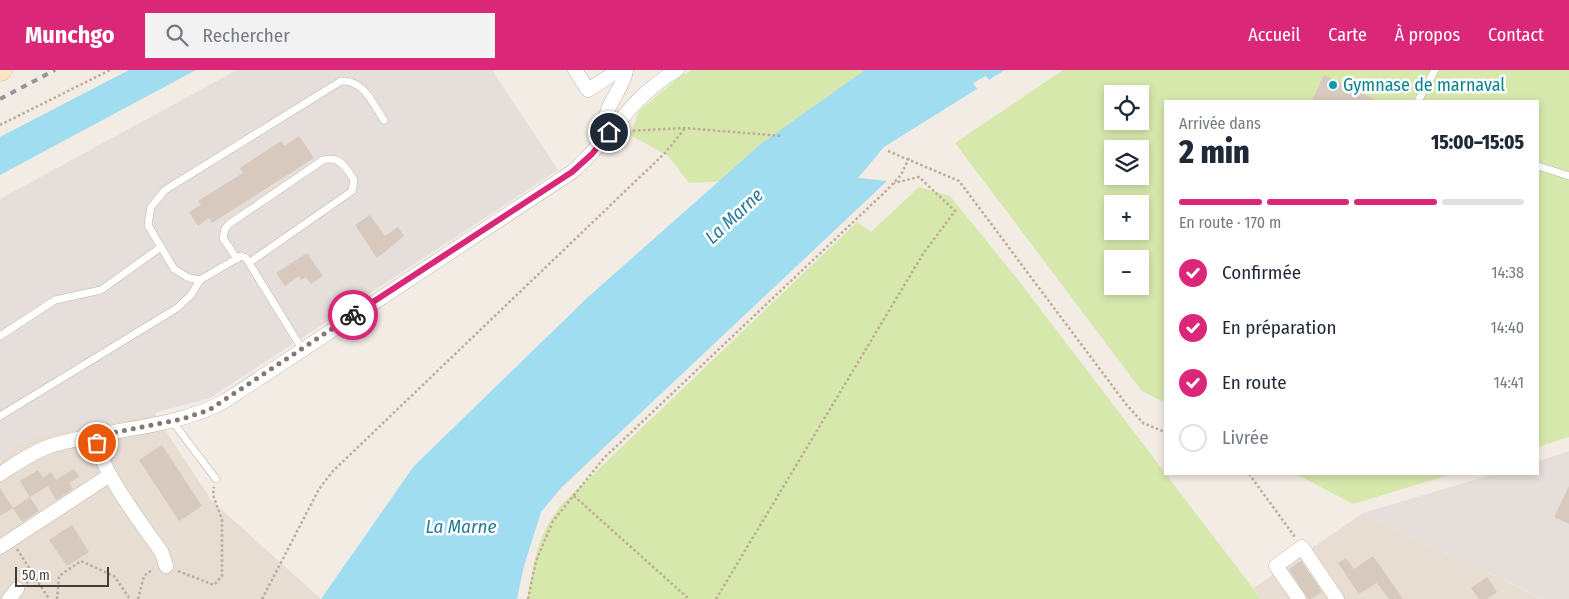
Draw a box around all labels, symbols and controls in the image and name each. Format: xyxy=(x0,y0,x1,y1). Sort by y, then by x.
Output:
search box xyxy=(145,13,495,58)
text: Munchgo xyxy=(25,21,115,49)
icon: search xyxy=(163,21,191,49)
text: Rechercher xyxy=(203,24,290,47)
text: Accueil xyxy=(1248,24,1300,46)
text: Carte xyxy=(1328,24,1367,46)
text: À propos xyxy=(1395,24,1460,46)
text: Contact xyxy=(1488,24,1544,46)
place label: Gymnase de marnaval xyxy=(1343,74,1505,96)
marker: Gymnase de marnaval xyxy=(1327,79,1339,91)
map controls xyxy=(1104,85,1149,295)
button: locate xyxy=(1104,85,1149,130)
pin xyxy=(588,111,630,153)
text: Arrivée dans xyxy=(1179,114,1261,133)
icon: home xyxy=(595,118,623,146)
text: 15:00–15:05 xyxy=(1431,131,1524,154)
text: 2 min xyxy=(1179,133,1250,171)
button: layers xyxy=(1104,140,1149,185)
water label: La Marne xyxy=(700,183,768,249)
button: + xyxy=(1104,195,1149,240)
text: En route · 170 m xyxy=(1179,213,1281,232)
button: − xyxy=(1104,250,1149,295)
icon: check xyxy=(1179,259,1207,287)
text: Confirmée xyxy=(1222,261,1301,284)
text: 14:38 xyxy=(1491,263,1524,282)
courier xyxy=(328,290,378,340)
icon: bike xyxy=(339,301,367,329)
icon: check xyxy=(1179,314,1207,342)
text: En préparation xyxy=(1222,316,1336,339)
text: 14:40 xyxy=(1491,318,1524,337)
icon: check xyxy=(1179,369,1207,397)
text: En route xyxy=(1222,371,1287,394)
text: 14:41 xyxy=(1494,373,1524,392)
pin xyxy=(76,422,118,464)
text: Livrée xyxy=(1222,426,1269,449)
icon: bag xyxy=(83,429,111,457)
water label: La Marne xyxy=(426,515,496,538)
scale bar xyxy=(15,564,109,587)
text: 50 m xyxy=(22,567,50,584)

